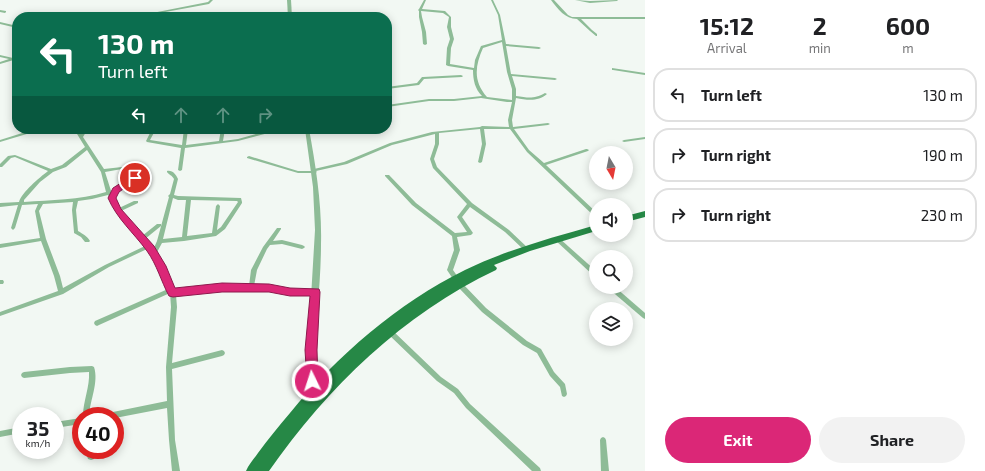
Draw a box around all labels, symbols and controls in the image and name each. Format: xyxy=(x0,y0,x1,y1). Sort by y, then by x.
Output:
text: 15:12 xyxy=(700,11,754,40)
text: 2 xyxy=(813,11,827,40)
text: 600 xyxy=(886,11,930,40)
text: 130 m xyxy=(98,26,174,60)
icon: left xyxy=(32,28,84,80)
text: Arrival xyxy=(707,40,747,56)
text: min xyxy=(809,40,831,56)
text: m xyxy=(902,40,914,56)
text: Turn left xyxy=(98,60,168,82)
icon: left xyxy=(667,84,689,106)
text: Turn left xyxy=(701,86,762,104)
text: 130 m xyxy=(923,86,963,104)
icon: left xyxy=(128,104,150,126)
icon: ahead xyxy=(170,104,192,126)
icon: ahead xyxy=(212,104,234,126)
icon: right xyxy=(254,104,276,126)
icon: right xyxy=(667,144,689,166)
north arrow xyxy=(589,146,633,190)
map controls xyxy=(589,146,633,346)
text: Turn right xyxy=(701,146,771,164)
text: 190 m xyxy=(923,146,963,164)
pin xyxy=(118,161,152,195)
icon: arrive xyxy=(124,167,146,189)
button: sound xyxy=(589,198,633,242)
icon: right xyxy=(667,204,689,226)
text: Turn right xyxy=(701,206,771,224)
text: 230 m xyxy=(921,206,963,224)
button: search xyxy=(589,250,633,294)
button: layers xyxy=(589,302,633,346)
position arrow xyxy=(291,360,333,402)
speed limit sign: 40 xyxy=(72,407,124,459)
text: 35 xyxy=(27,416,49,440)
button: Exit xyxy=(665,417,811,463)
button: Share xyxy=(819,417,965,463)
text: km/h xyxy=(26,437,50,449)

